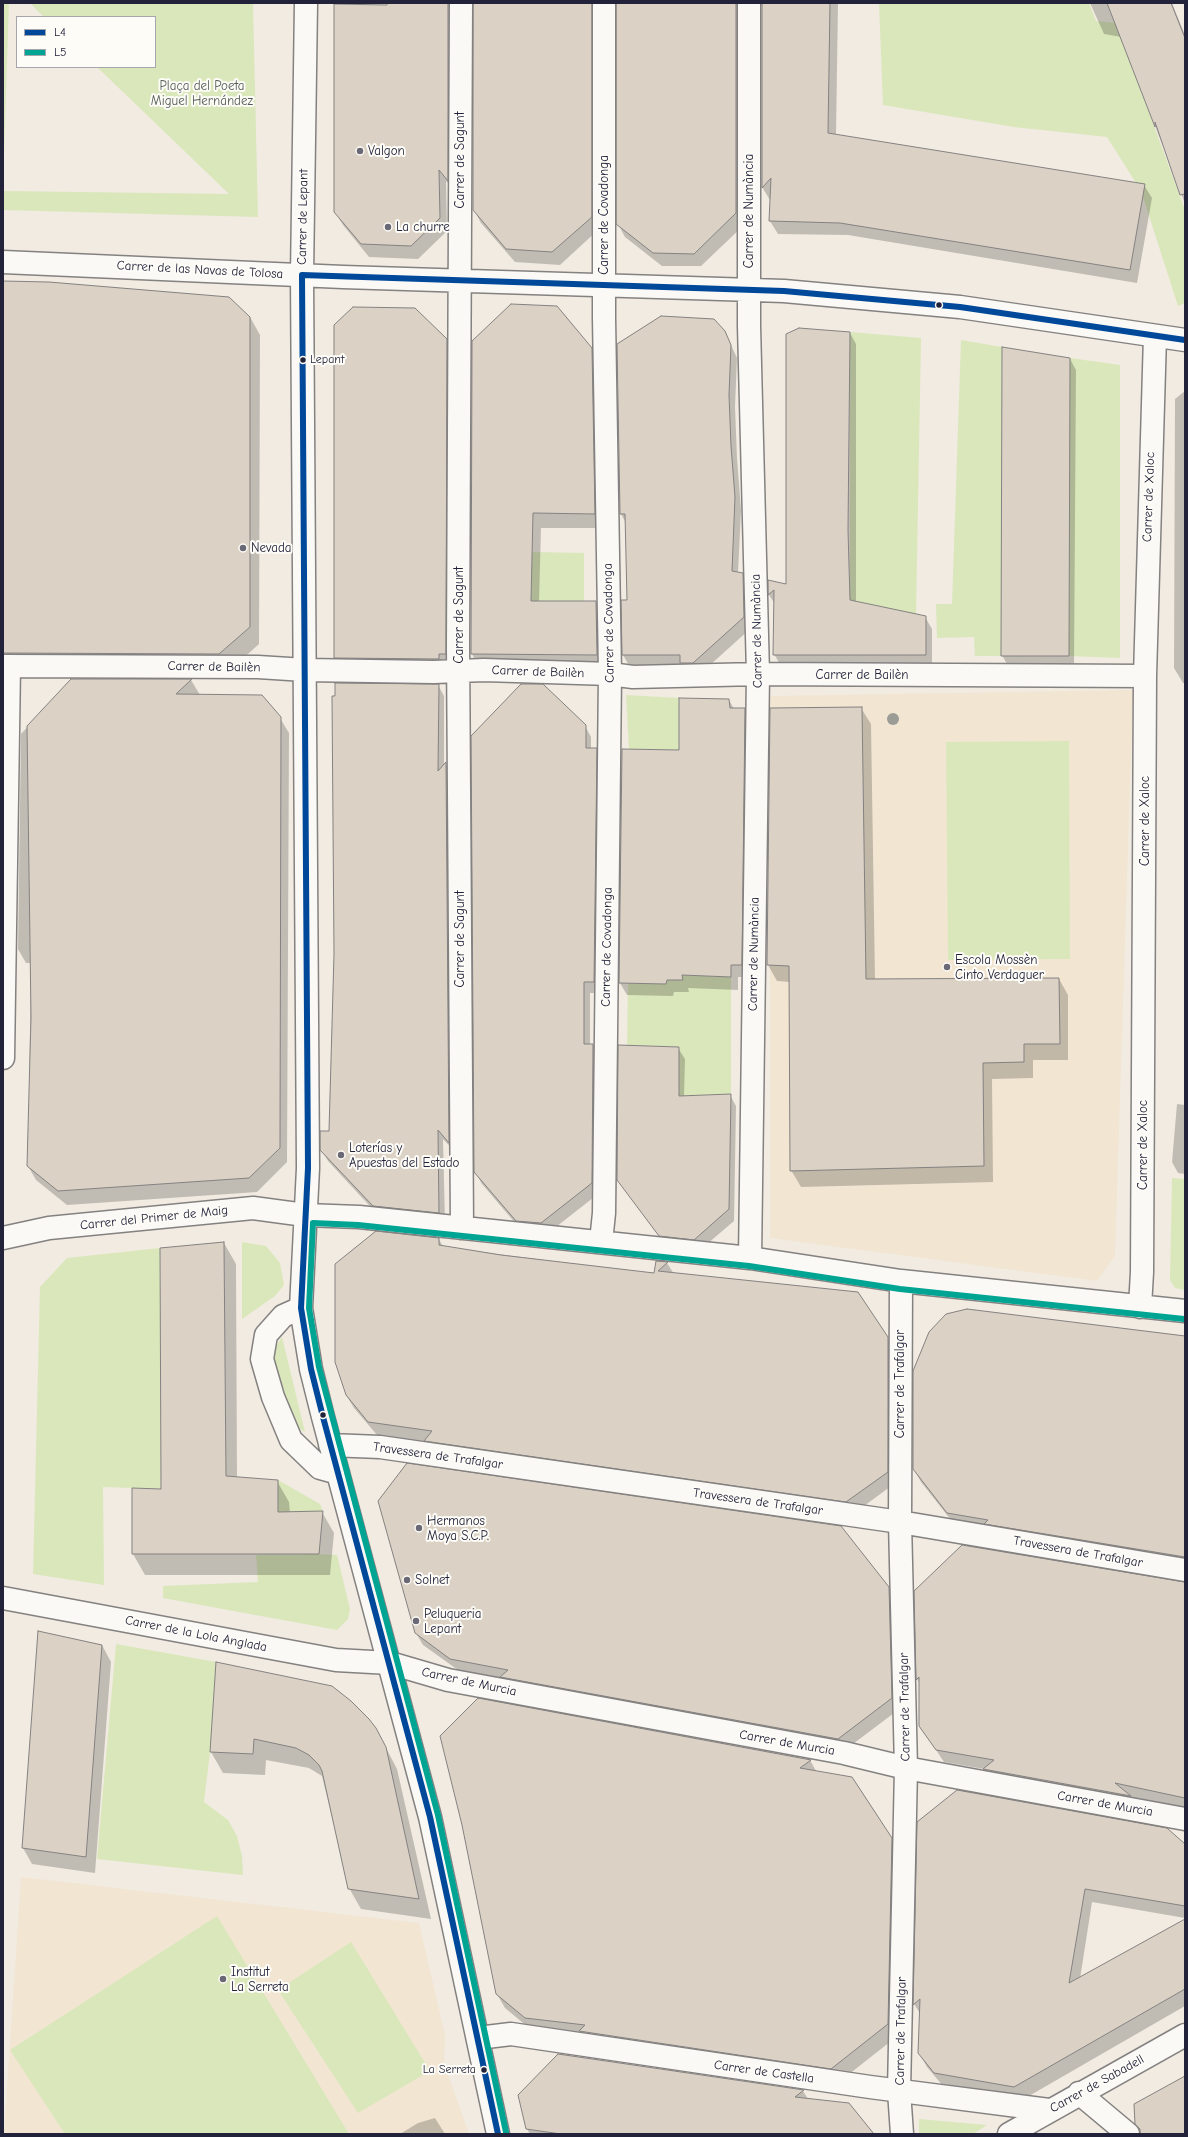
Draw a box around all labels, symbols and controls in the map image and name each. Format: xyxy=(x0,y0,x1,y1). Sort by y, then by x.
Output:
legend xyxy=(16,16,156,68)
text: L4 xyxy=(54,25,66,39)
text: L5 xyxy=(54,45,67,59)
park label: Plaça del Poeta Miguel Hernández xyxy=(151,78,253,109)
street label: Carrer de Sagunt xyxy=(452,112,468,208)
place label: Valgon xyxy=(368,143,405,159)
marker: Valgon xyxy=(355,146,365,156)
street label: Carrer de Numància xyxy=(741,154,757,268)
street label: Carrer de Covadonga xyxy=(596,155,612,275)
street label: Carrer de Lepant xyxy=(294,169,312,265)
place label: La churre xyxy=(396,219,450,235)
marker: La churre xyxy=(383,222,393,232)
street label: Carrer de las Navas de Tolosa xyxy=(116,258,284,282)
unlabelled marker xyxy=(934,300,944,310)
place label: Lepant xyxy=(310,353,344,367)
marker: Lepant xyxy=(298,355,308,365)
street label: Carrer de Xaloc xyxy=(1140,452,1158,542)
place label: Nevada xyxy=(251,540,292,556)
marker: Nevada xyxy=(238,543,248,553)
street label: Carrer de Covadonga xyxy=(600,563,618,683)
street label: Carrer de Sagunt xyxy=(451,567,467,663)
street label: Carrer de Numància xyxy=(748,574,766,688)
street label: Carrer de Bailèn xyxy=(167,658,261,676)
street label: Carrer de Bailèn xyxy=(491,663,585,681)
street label: Carrer de Bailèn xyxy=(816,667,908,683)
street label: Carrer de Xaloc xyxy=(1137,776,1153,866)
street label: Carrer de Covadonga xyxy=(598,887,616,1007)
street label: Carrer de Sagunt xyxy=(452,891,468,987)
street label: Carrer de Numància xyxy=(745,897,763,1011)
place label: Escola Mossèn Cinto Verdaguer xyxy=(955,952,1044,983)
marker: Escola Mossèn Cinto Verdaguer xyxy=(942,962,952,972)
street label: Carrer de Xaloc xyxy=(1135,1100,1151,1190)
place label: Loterías y Apuestas del Estado xyxy=(349,1140,459,1171)
marker: Loterías y Apuestas del Estado xyxy=(336,1150,346,1160)
street label: Carrer del Primer de Maig xyxy=(79,1202,229,1234)
street label: Carrer de Trafalgar xyxy=(892,1330,908,1438)
unlabelled marker xyxy=(318,1410,328,1420)
street label: Travessera de Trafalgar xyxy=(372,1439,504,1473)
street label: Travessera de Trafalgar xyxy=(692,1485,824,1519)
place label: Hermanos Moya S.C.P. xyxy=(427,1513,489,1544)
marker: Hermanos Moya S.C.P. xyxy=(414,1523,424,1533)
street label: Travessera de Trafalgar xyxy=(1012,1533,1144,1571)
place label: Solnet xyxy=(415,1572,449,1588)
marker: Solnet xyxy=(402,1575,412,1585)
place label: Peluqueria Lepant xyxy=(424,1606,481,1637)
street label: Carrer de la Lola Anglada xyxy=(124,1613,268,1655)
marker: Peluqueria Lepant xyxy=(411,1616,421,1626)
street label: Carrer de Trafalgar xyxy=(896,1653,914,1761)
street label: Carrer de Murcia xyxy=(420,1664,518,1700)
street label: Carrer de Murcia xyxy=(738,1727,836,1759)
street label: Carrer de Murcia xyxy=(1056,1788,1154,1820)
place label: Institut La Serreta xyxy=(231,1964,289,1995)
marker: Institut La Serreta xyxy=(218,1974,228,1984)
street label: Carrer de Trafalgar xyxy=(892,1977,910,2085)
street label: Carrer de Sabadell xyxy=(1047,2052,1147,2116)
street label: Carrer de Castella xyxy=(713,2057,815,2087)
place label: La Serreta xyxy=(423,2063,476,2077)
marker: La Serreta xyxy=(479,2065,489,2075)

